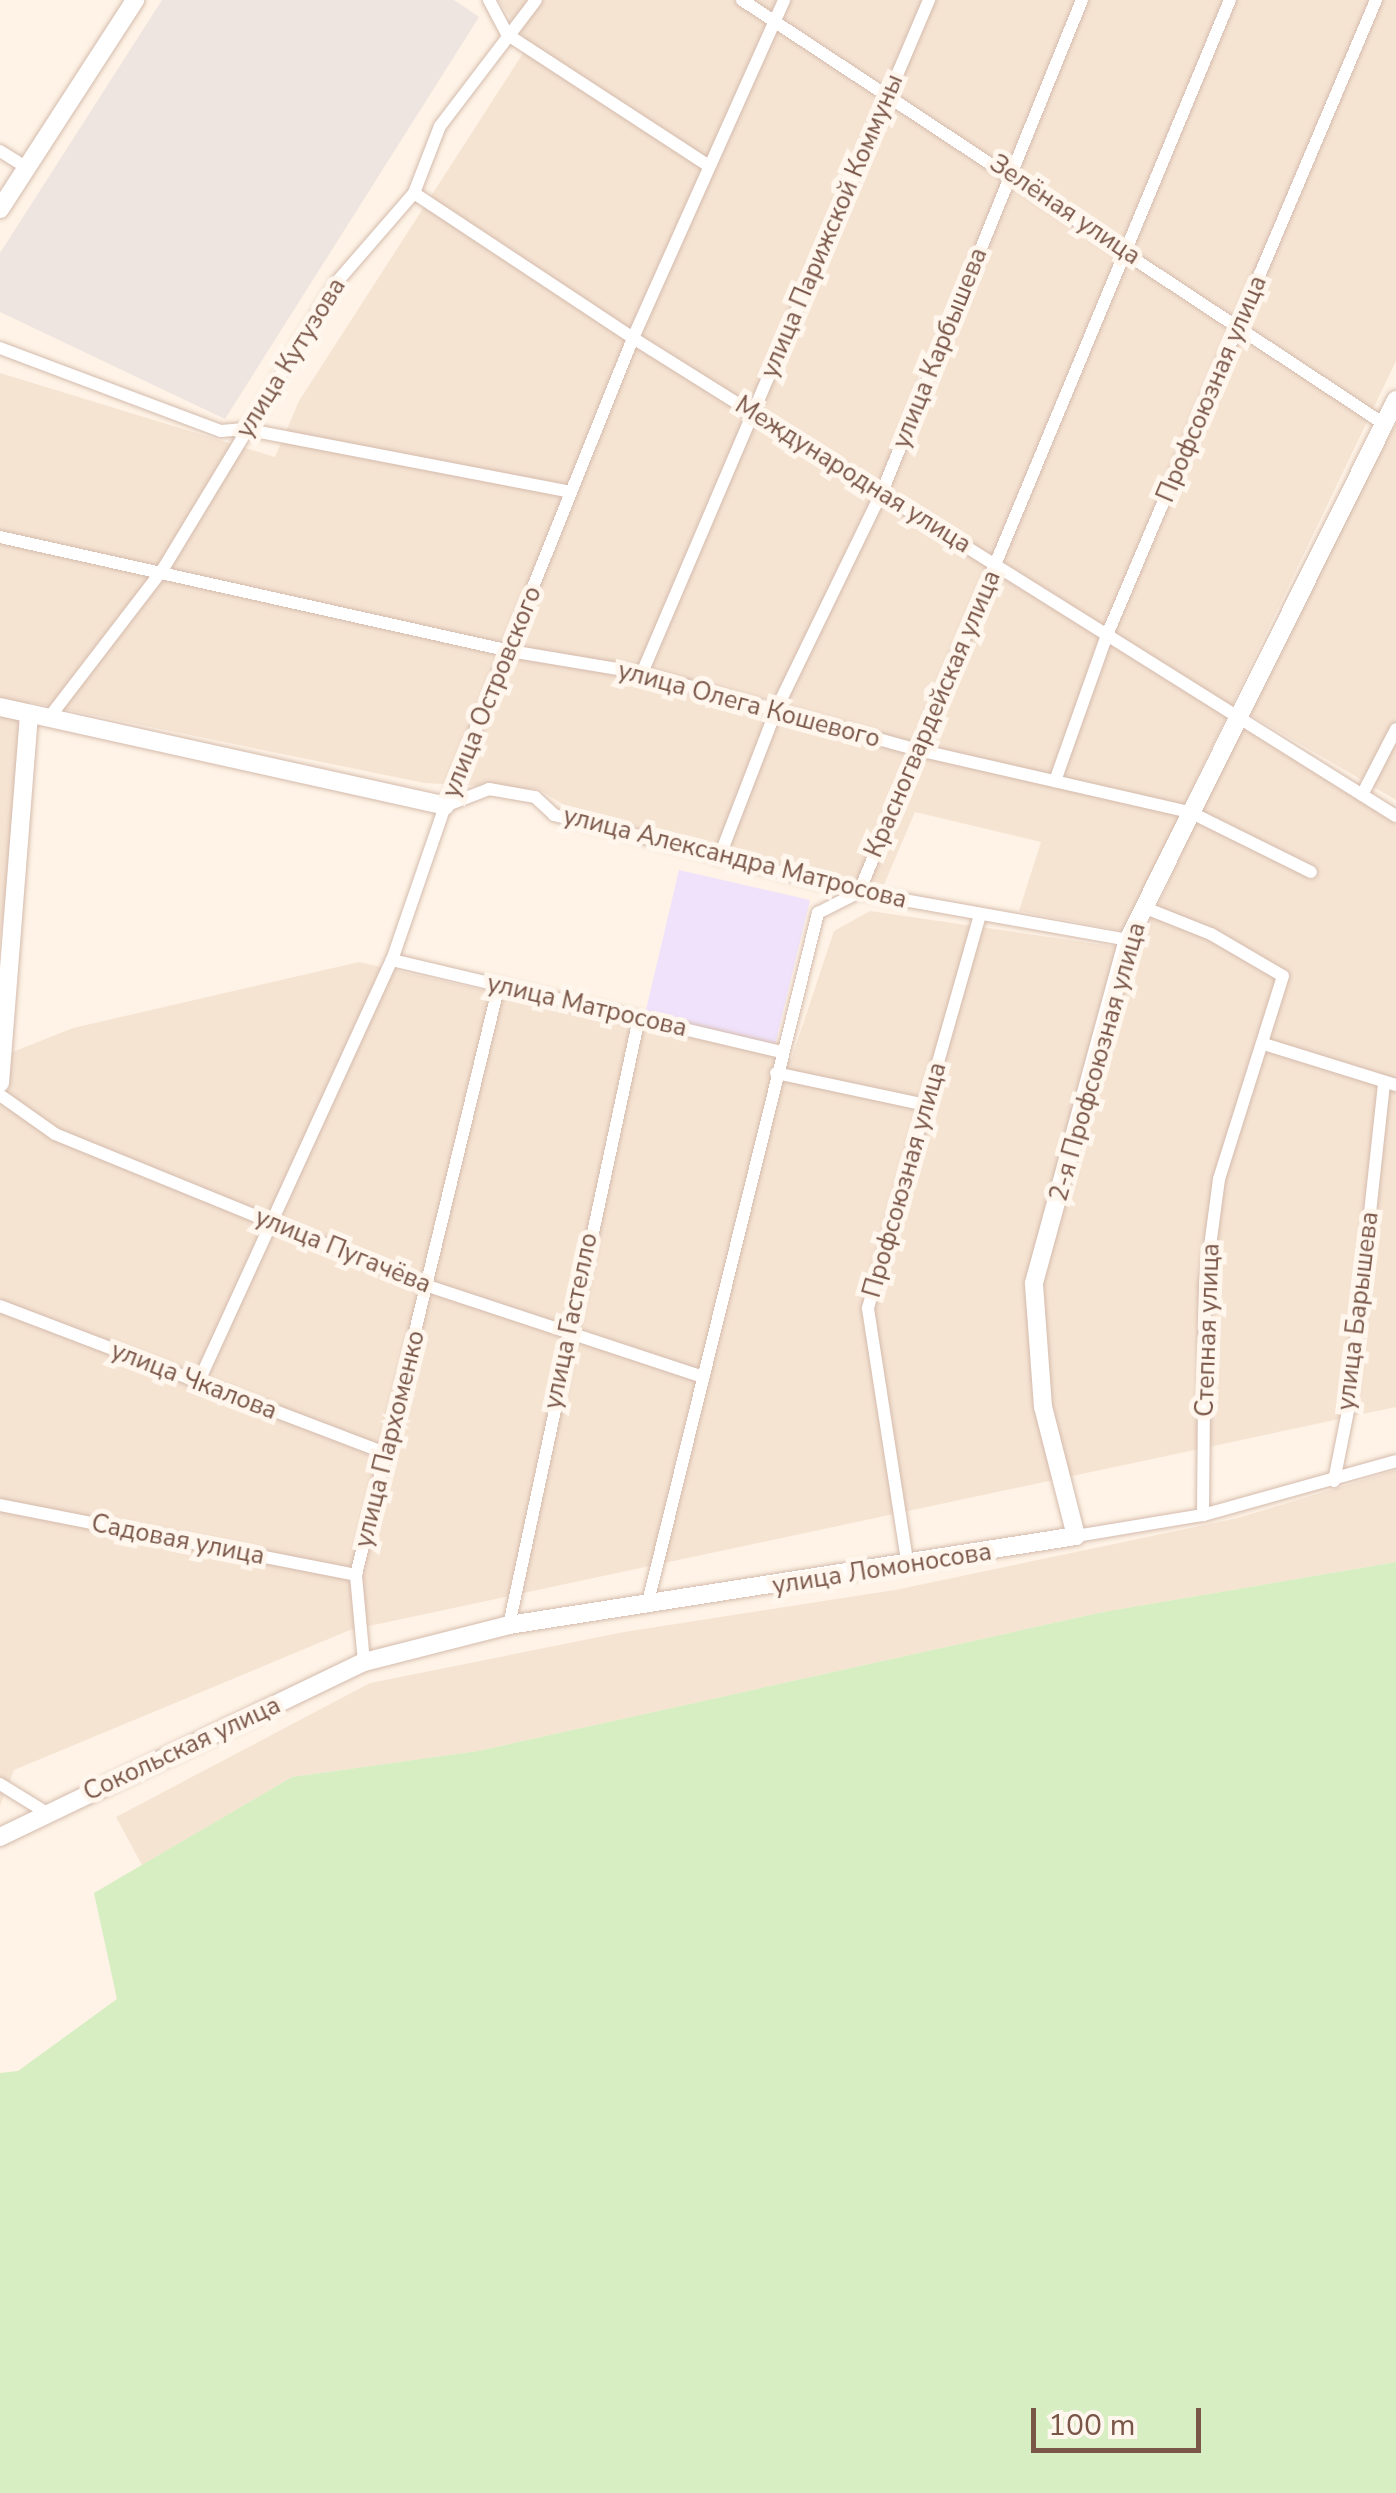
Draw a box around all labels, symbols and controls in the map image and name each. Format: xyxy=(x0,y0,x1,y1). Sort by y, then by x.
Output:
street label: улица Парижской Коммуны xyxy=(754,70,910,382)
street label: Зелёная улица xyxy=(984,149,1146,271)
street label: улица Карбышева xyxy=(886,243,994,453)
street label: Профсоюзная улица xyxy=(1151,271,1273,507)
street label: улица Кутузова xyxy=(230,273,352,443)
street label: Международная улица xyxy=(730,390,976,560)
street label: Красногвардейская улица xyxy=(859,566,1007,862)
street label: улица Островского xyxy=(436,582,548,802)
street label: улица Олега Кошевого xyxy=(615,656,883,754)
street label: улица Александра Матросова xyxy=(560,801,910,915)
street label: 2-я Профсоюзная улица xyxy=(1044,919,1152,1205)
street label: улица Матросова xyxy=(484,968,690,1044)
street label: Профсоюзная улица xyxy=(857,1059,953,1301)
street label: улица Пугачёва xyxy=(251,1202,435,1300)
street label: улица Барышева xyxy=(1331,1210,1385,1412)
street label: улица Гастелло xyxy=(538,1230,604,1412)
street label: Степная улица xyxy=(1190,1243,1226,1417)
street label: улица Пархоменко xyxy=(349,1327,431,1551)
street label: улица Чкалова xyxy=(107,1336,281,1426)
street label: Садовая улица xyxy=(89,1509,267,1571)
street label: улица Ломоносова xyxy=(770,1537,994,1601)
street label: Сокольская улица xyxy=(79,1690,285,1808)
scale bar xyxy=(1036,2388,1206,2450)
text: 100 m xyxy=(1048,2405,1135,2446)

